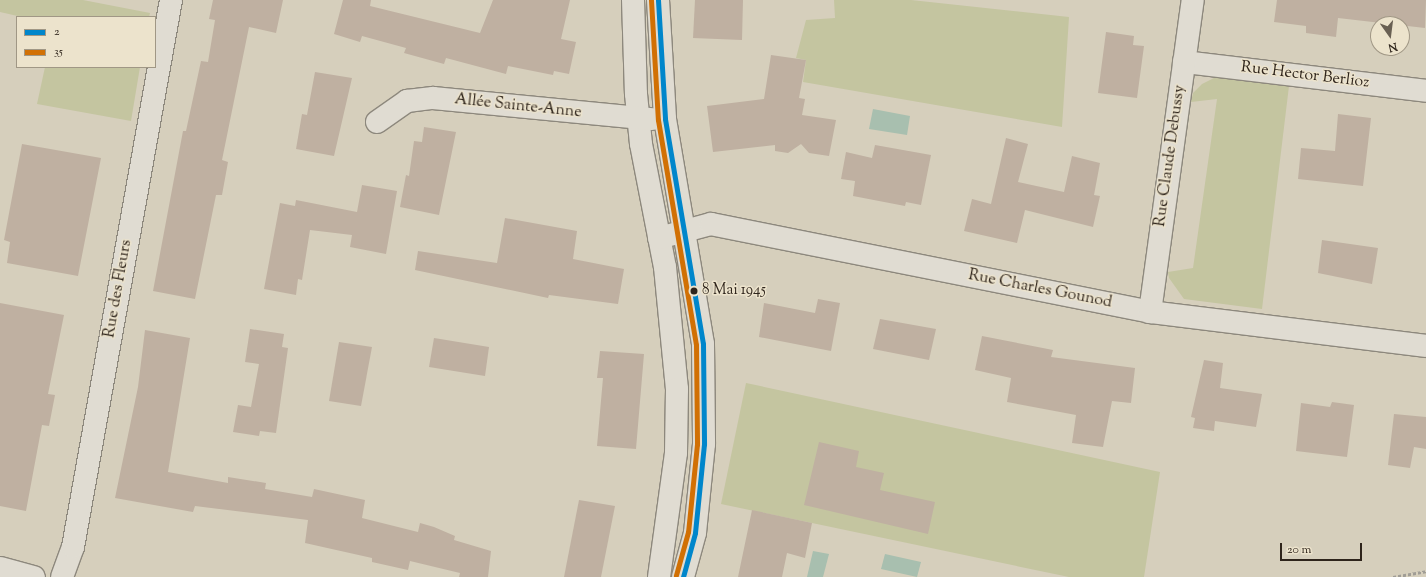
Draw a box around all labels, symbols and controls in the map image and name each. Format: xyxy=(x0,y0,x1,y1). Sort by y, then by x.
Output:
legend xyxy=(16,16,156,68)
north arrow xyxy=(1370,16,1410,56)
text: 2 xyxy=(54,23,60,41)
text: N xyxy=(1386,38,1399,55)
text: 35 xyxy=(54,43,63,61)
street label: Rue Hector Berlioz xyxy=(1240,59,1370,93)
street label: Rue Claude Debussy xyxy=(1152,84,1190,228)
street label: Allée Sainte-Anne xyxy=(454,91,582,123)
street label: Rue des Fleurs xyxy=(101,238,137,340)
street label: Rue Charles Gounod xyxy=(966,267,1114,313)
place label: 8 Mai 1945 xyxy=(702,282,766,300)
marker: 8 Mai 1945 xyxy=(689,286,699,296)
scale bar xyxy=(1282,535,1364,561)
text: 20 m xyxy=(1287,541,1311,559)

